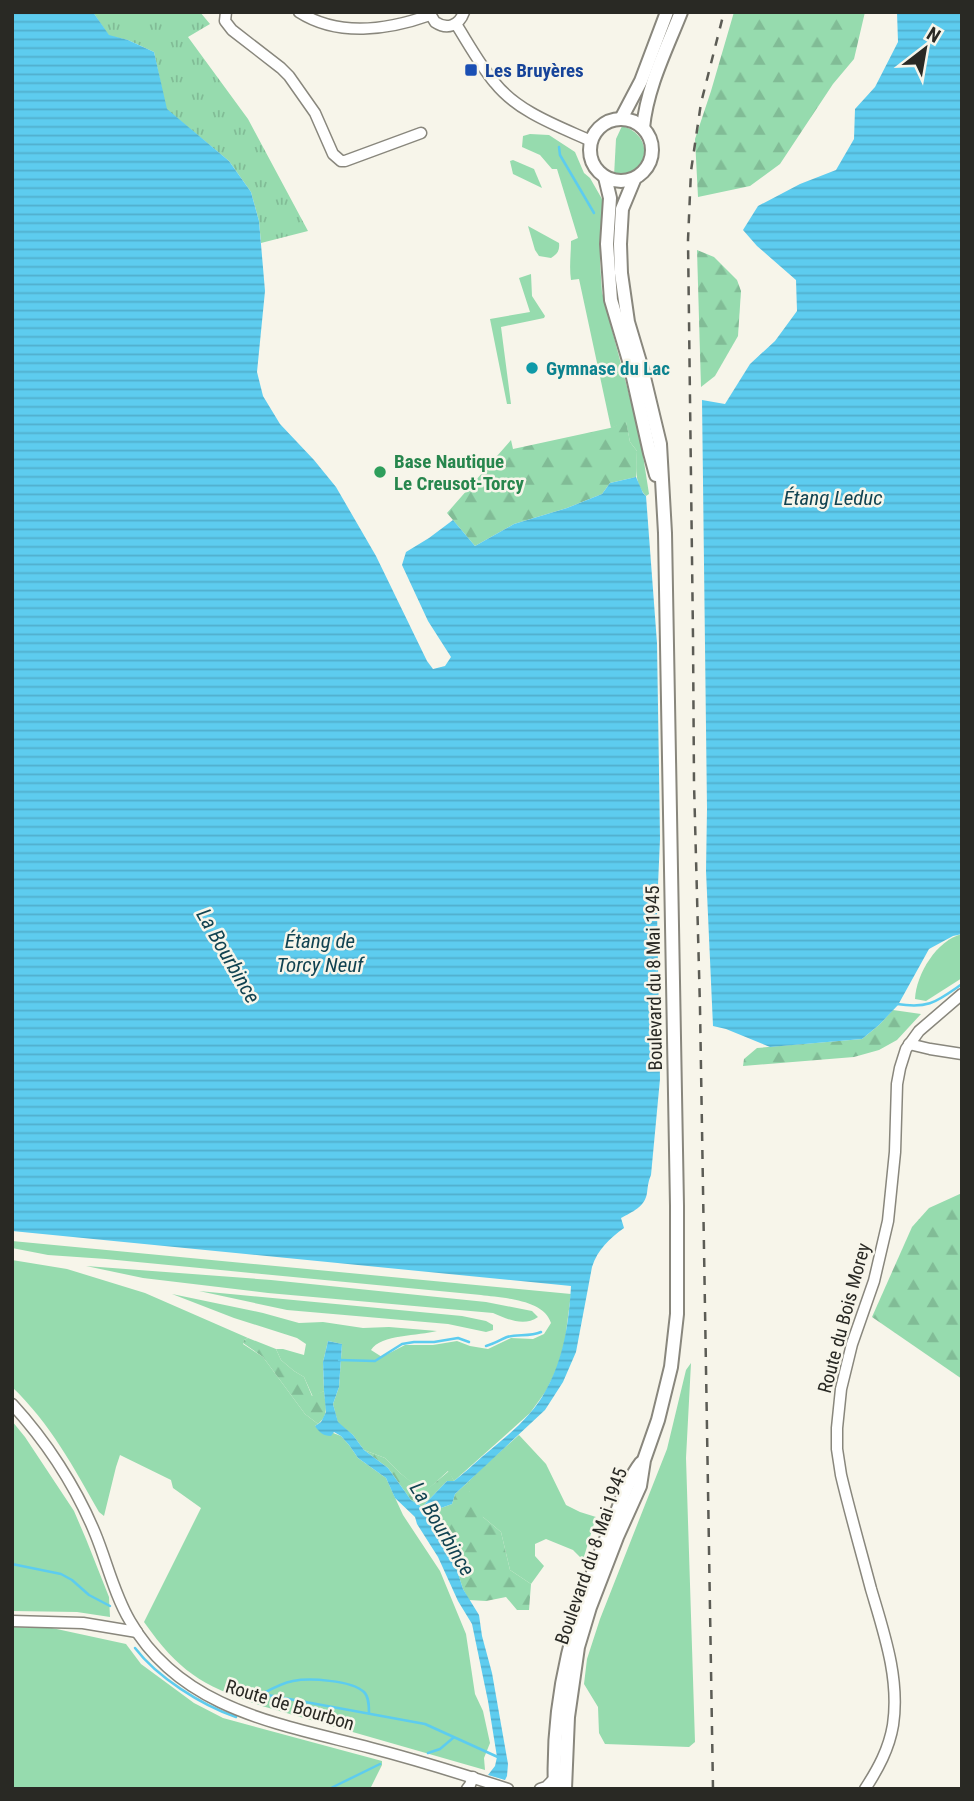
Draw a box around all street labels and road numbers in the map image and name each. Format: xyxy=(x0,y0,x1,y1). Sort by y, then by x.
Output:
street label: Boulevard du 8 Mai 1945 xyxy=(641,885,667,1071)
street label: Route du Bois Morey xyxy=(813,1240,875,1395)
street label: Boulevard du 8 Mai 1945 xyxy=(550,1465,632,1647)
street label: Route de Bourbon xyxy=(223,1675,357,1735)

